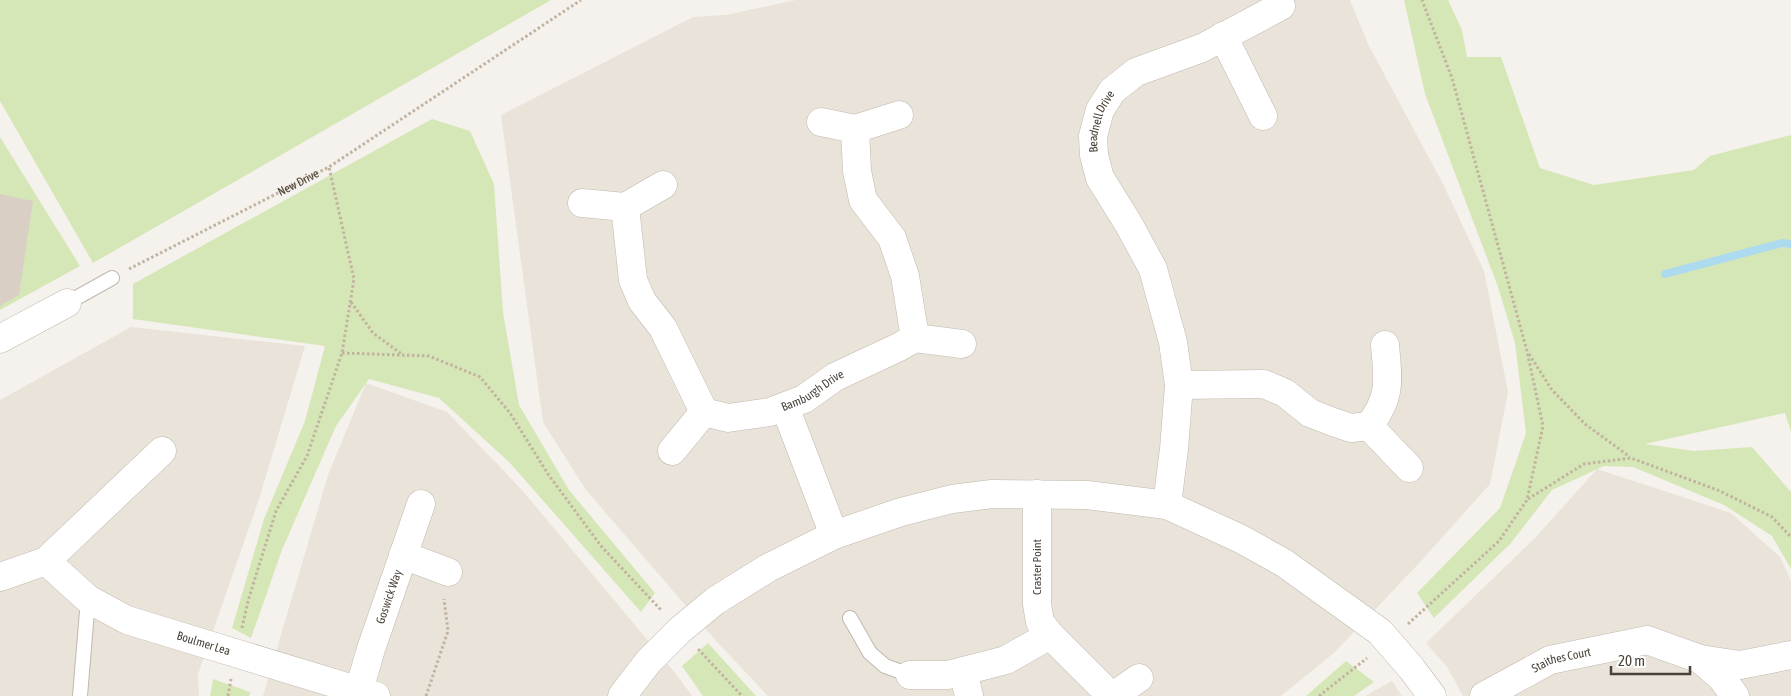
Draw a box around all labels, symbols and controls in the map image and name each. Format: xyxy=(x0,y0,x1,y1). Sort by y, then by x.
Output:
street label: Beadnell Drive xyxy=(1086,88,1118,153)
street label: New Drive xyxy=(275,166,321,199)
street label: Bamburgh Drive xyxy=(779,367,846,414)
street label: Craster Point xyxy=(1030,538,1044,595)
street label: Goswick Way xyxy=(373,568,405,626)
street label: Boulmer Lea xyxy=(175,629,232,658)
scale bar xyxy=(1611,644,1690,676)
street label: Staithes Court xyxy=(1529,645,1593,676)
text: 20 m xyxy=(1618,652,1645,669)

